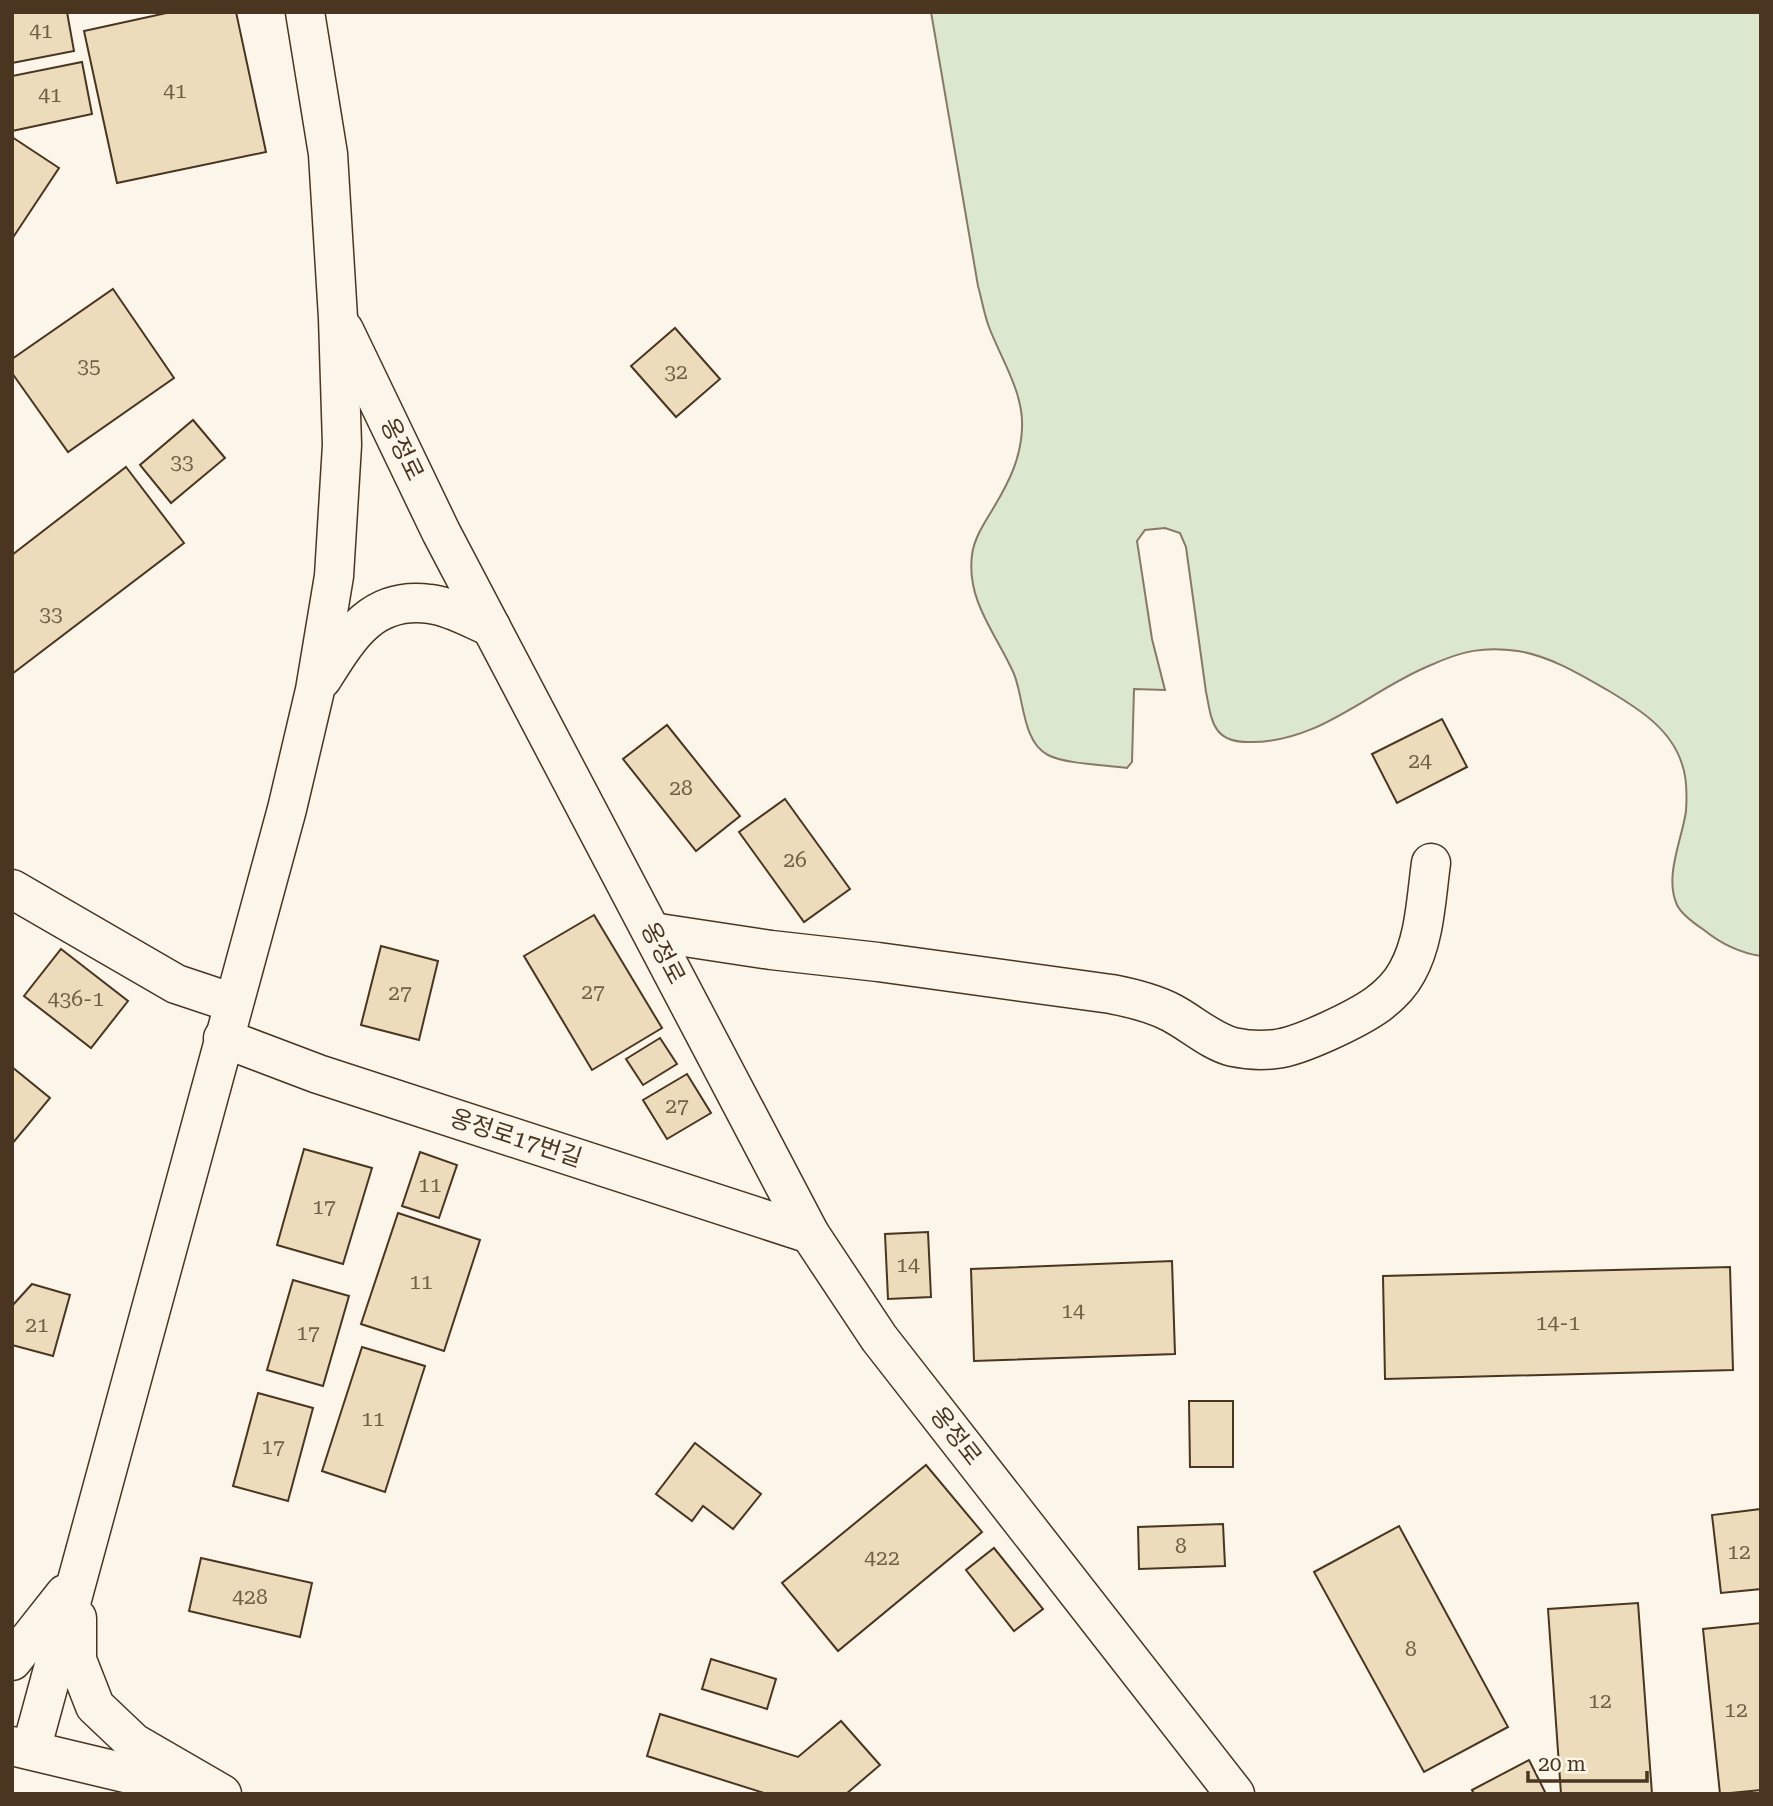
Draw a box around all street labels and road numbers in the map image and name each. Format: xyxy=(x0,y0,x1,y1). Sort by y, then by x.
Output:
street label: 옹정로 xyxy=(375,413,429,485)
street label: 옹정로 xyxy=(635,917,691,989)
street label: 옹정로17번길 xyxy=(446,1103,586,1173)
street label: 옹정로 xyxy=(925,1401,987,1471)

